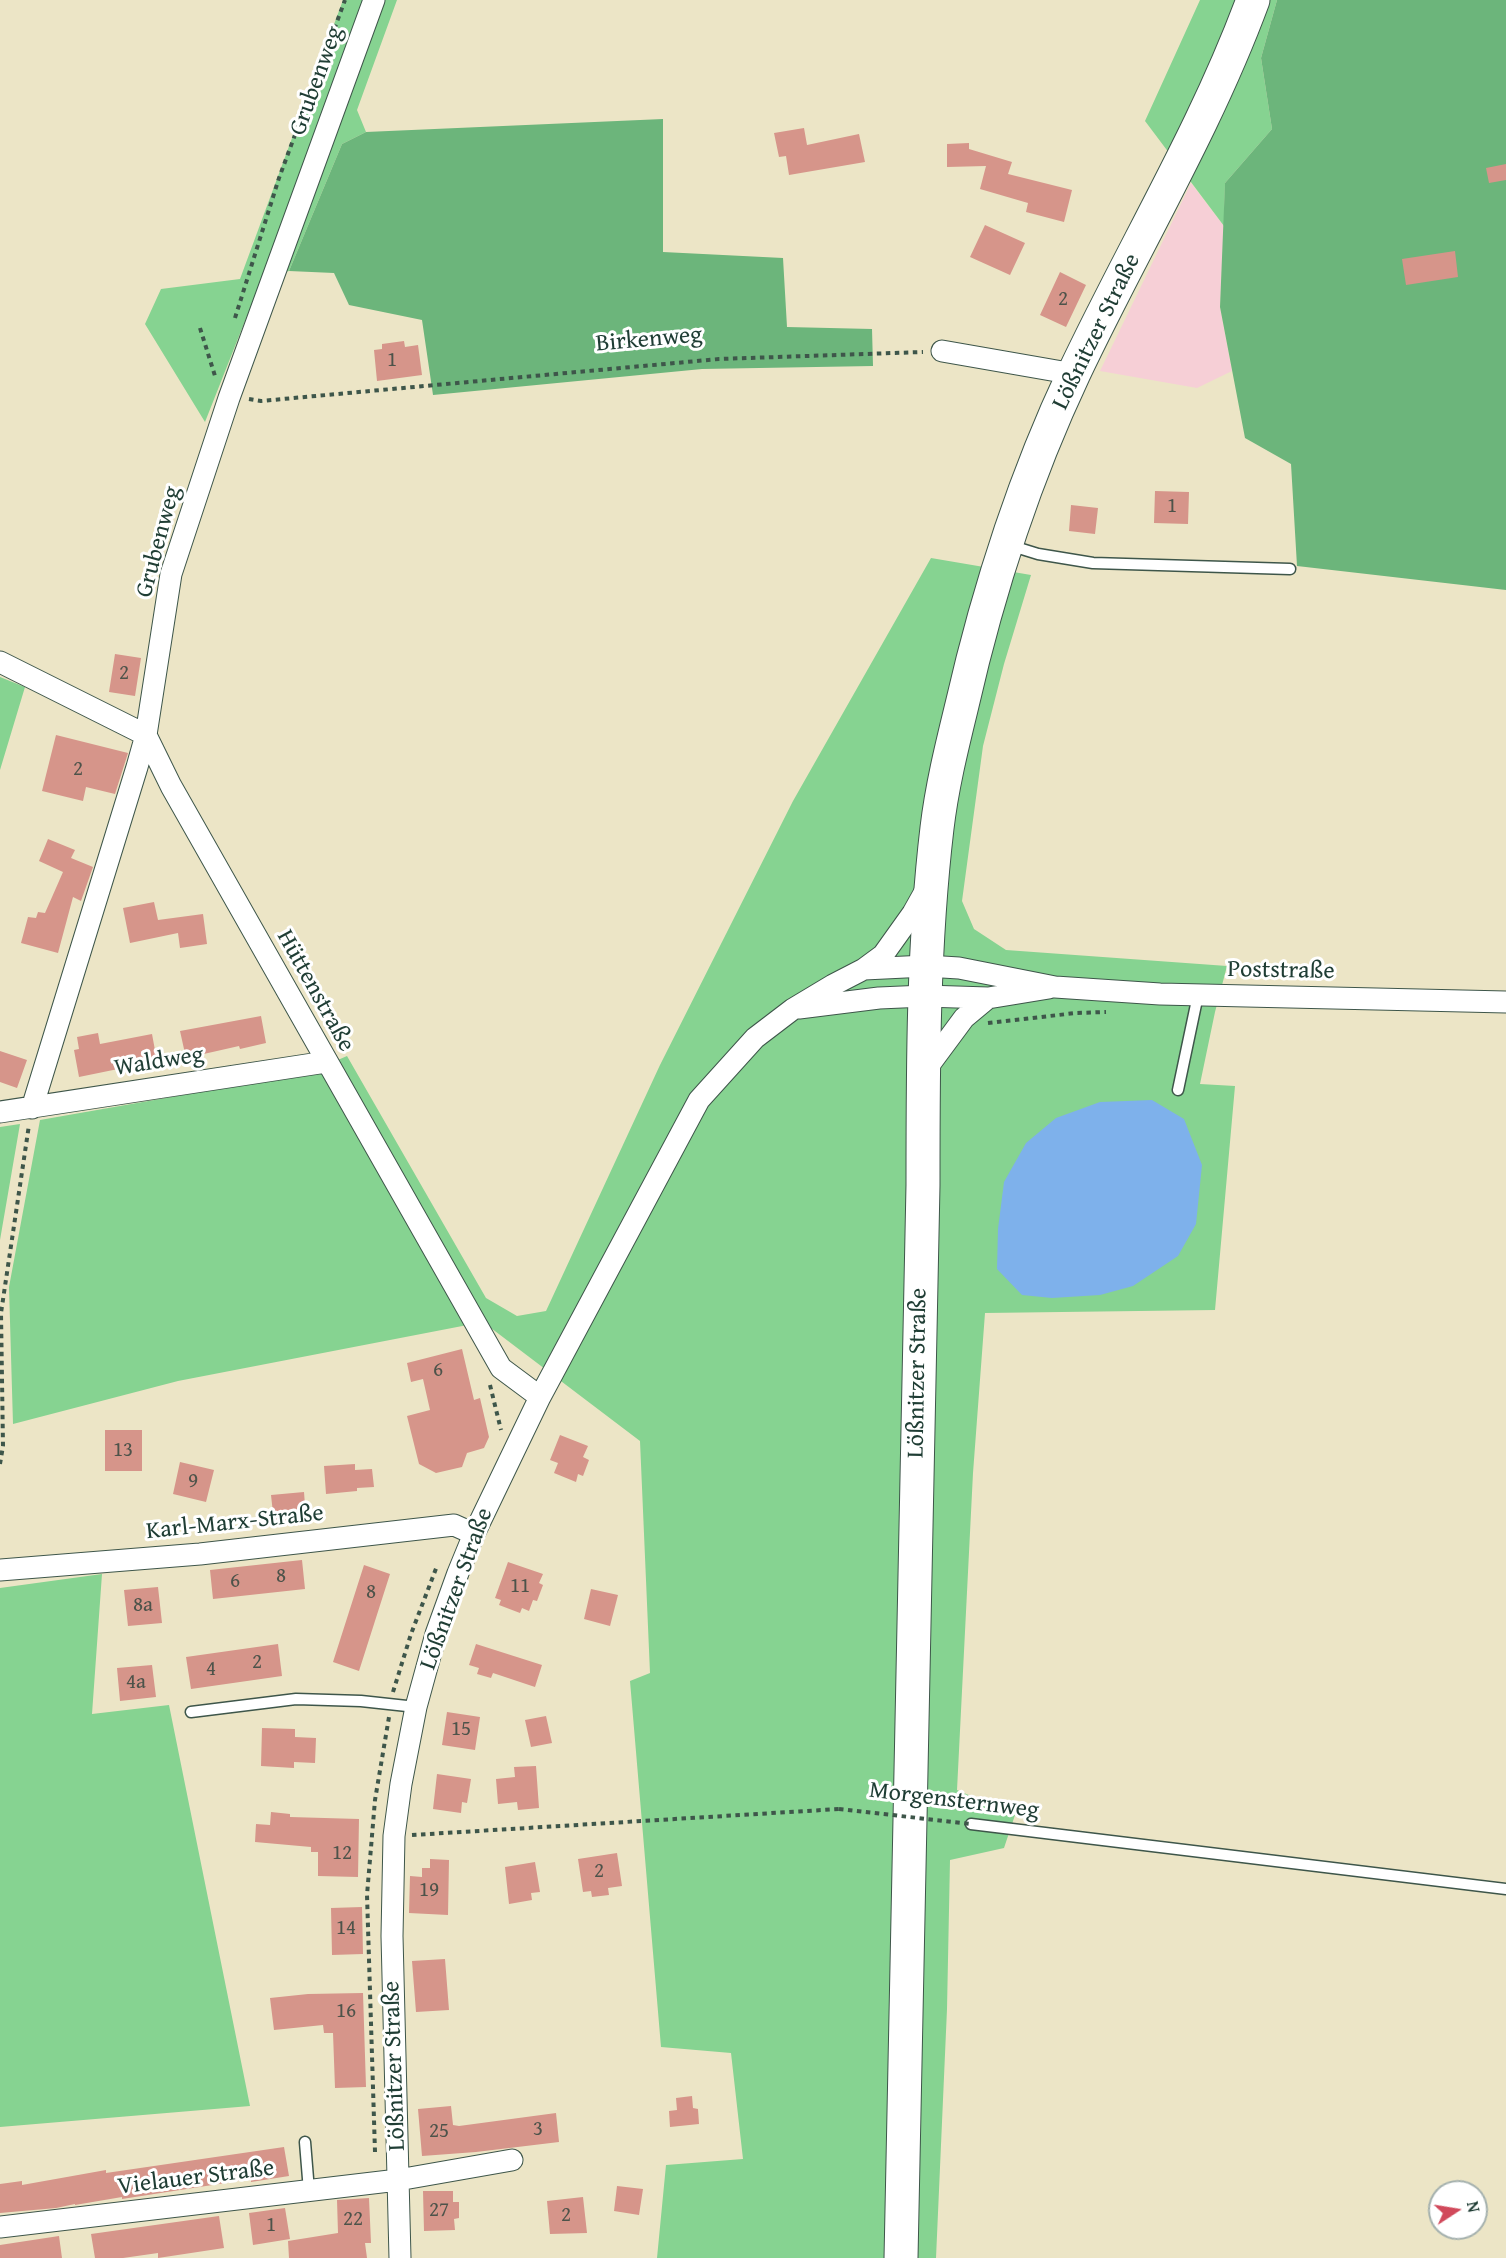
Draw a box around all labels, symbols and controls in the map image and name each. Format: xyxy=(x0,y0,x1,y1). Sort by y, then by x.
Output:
street label: Grubenweg xyxy=(284,23,350,139)
street label: Lößnitzer Straße xyxy=(1047,249,1147,415)
house number: 2 xyxy=(1058,287,1068,313)
street label: Birkenweg xyxy=(595,321,703,359)
house number: 1 xyxy=(387,348,397,374)
street label: Grubenweg xyxy=(130,483,188,601)
house number: 1 xyxy=(1167,494,1177,520)
house number: 2 xyxy=(119,661,129,687)
house number: 2 xyxy=(73,757,83,783)
street label: Hüttenstraße xyxy=(270,925,360,1057)
street label: Poststraße xyxy=(1227,956,1335,986)
street label: Waldweg xyxy=(112,1041,206,1083)
street label: Lößnitzer Straße xyxy=(902,1288,934,1458)
house number: 6 xyxy=(433,1358,443,1384)
house number: 13 xyxy=(113,1438,133,1464)
house number: 9 xyxy=(188,1469,198,1495)
street label: Karl-Marx-Straße xyxy=(145,1499,325,1547)
street label: Lößnitzer Straße xyxy=(414,1504,500,1674)
house number: 8 xyxy=(276,1564,286,1590)
house number: 6 xyxy=(230,1569,240,1595)
house number: 11 xyxy=(510,1574,530,1600)
house number: 8 xyxy=(366,1580,376,1606)
house number: 8a xyxy=(133,1593,153,1619)
house number: 2 xyxy=(252,1650,262,1676)
house number: 4 xyxy=(206,1657,216,1683)
house number: 4a xyxy=(126,1670,146,1696)
house number: 15 xyxy=(451,1717,471,1743)
street label: Morgensternweg xyxy=(867,1776,1041,1826)
house number: 12 xyxy=(332,1841,352,1867)
house number: 2 xyxy=(594,1859,604,1885)
house number: 19 xyxy=(419,1878,439,1904)
house number: 14 xyxy=(336,1916,356,1942)
street label: Lößnitzer Straße xyxy=(378,1980,412,2152)
house number: 16 xyxy=(336,1999,356,2025)
house number: 3 xyxy=(533,2117,543,2143)
house number: 25 xyxy=(429,2119,449,2145)
street label: Vielauer Straße xyxy=(116,2154,276,2202)
north arrow xyxy=(1428,2180,1488,2240)
house number: 27 xyxy=(429,2198,449,2224)
text: N xyxy=(1461,2199,1486,2214)
house number: 2 xyxy=(561,2203,571,2229)
house number: 22 xyxy=(343,2207,363,2233)
house number: 1 xyxy=(266,2213,276,2239)

